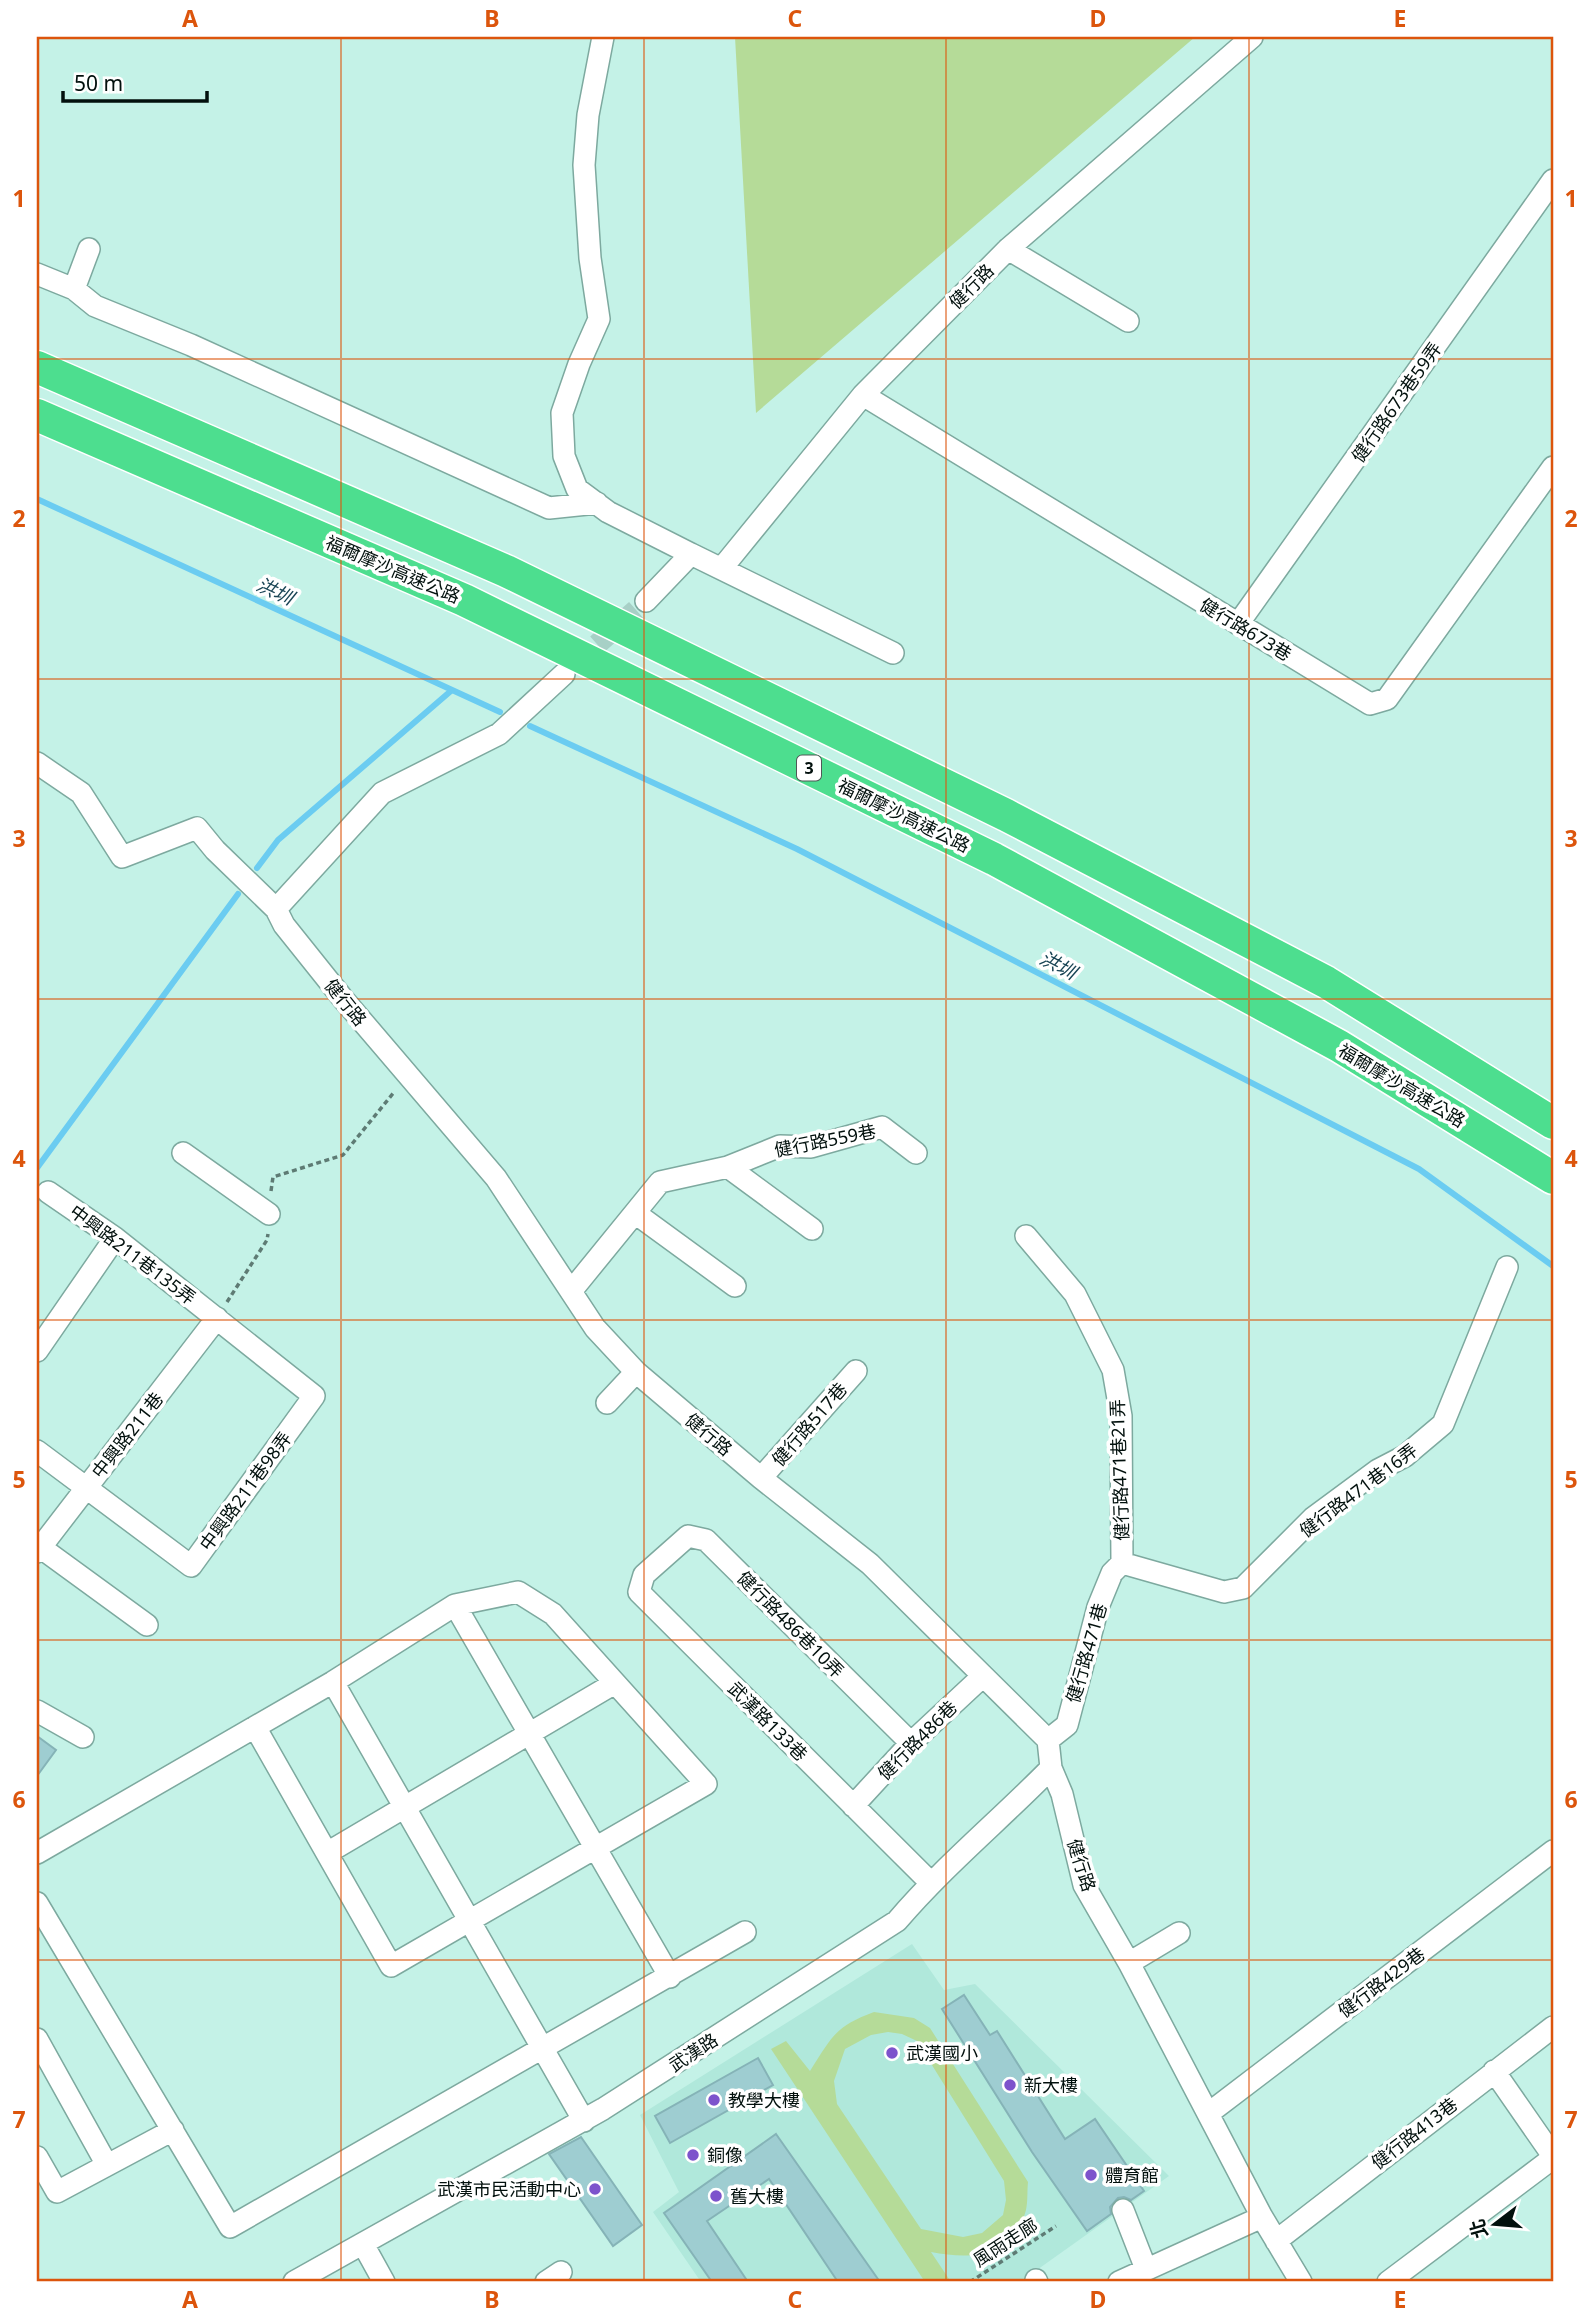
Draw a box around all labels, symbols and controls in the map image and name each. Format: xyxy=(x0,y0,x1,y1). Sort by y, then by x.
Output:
text: A xyxy=(182,2,198,34)
text: B xyxy=(484,2,500,34)
text: C xyxy=(788,2,803,34)
text: D xyxy=(1090,2,1106,34)
text: E xyxy=(1394,2,1406,34)
scale bar xyxy=(63,60,206,104)
text: 50 m xyxy=(74,69,123,97)
text: 1 xyxy=(12,182,26,214)
text: 1 xyxy=(1564,182,1578,214)
street label: 健行路 xyxy=(943,258,999,314)
street label: 健行路673巷59弄 xyxy=(1346,337,1446,467)
text: 2 xyxy=(12,502,26,534)
text: 2 xyxy=(1564,502,1578,534)
street label: 福爾摩沙高速公路 xyxy=(322,530,464,608)
water label: 洪圳 xyxy=(252,571,300,612)
street label: 健行路673巷 xyxy=(1196,592,1296,666)
road number: 3 xyxy=(797,755,821,780)
street label: 福爾摩沙高速公路 xyxy=(834,773,974,857)
text: 3 xyxy=(12,822,26,854)
text: 3 xyxy=(1564,822,1578,854)
water label: 洪圳 xyxy=(1035,945,1083,987)
street label: 健行路 xyxy=(320,973,372,1031)
street label: 福爾摩沙高速公路 xyxy=(1334,1038,1470,1132)
street label: 健行路559巷 xyxy=(772,1118,878,1162)
text: 4 xyxy=(12,1142,26,1174)
text: 4 xyxy=(1564,1142,1578,1174)
street label: 中興路211巷135弄 xyxy=(65,1199,201,1309)
street label: 健行路517巷 xyxy=(766,1377,852,1471)
street label: 中興路211巷 xyxy=(86,1387,168,1483)
street label: 健行路471巷21弄 xyxy=(1105,1399,1133,1541)
street label: 健行路 xyxy=(681,1407,737,1461)
street label: 中興路211巷98弄 xyxy=(194,1427,296,1555)
street label: 健行路471巷16弄 xyxy=(1294,1438,1422,1542)
text: 5 xyxy=(12,1463,26,1495)
text: 5 xyxy=(1564,1463,1578,1495)
street label: 健行路486巷10弄 xyxy=(732,1565,850,1683)
street label: 健行路471巷 xyxy=(1060,1600,1112,1706)
street label: 武漢路133巷 xyxy=(723,1676,813,1766)
street label: 健行路486巷 xyxy=(872,1695,962,1785)
text: 6 xyxy=(12,1783,26,1815)
text: 6 xyxy=(1564,1783,1578,1815)
street label: 健行路 xyxy=(1062,1836,1102,1894)
street label: 健行路429巷 xyxy=(1333,1941,1429,2023)
street label: 武漢路 xyxy=(664,2027,722,2077)
place label: 武漢國小 xyxy=(906,2041,978,2065)
marker: 武漢國小 xyxy=(884,2045,900,2061)
place label: 新大樓 xyxy=(1024,2073,1078,2097)
marker: 新大樓 xyxy=(1002,2077,1018,2093)
place label: 教學大樓 xyxy=(728,2088,800,2112)
marker: 教學大樓 xyxy=(706,2092,722,2108)
street label: 健行路413巷 xyxy=(1366,2092,1462,2174)
text: 7 xyxy=(12,2103,26,2135)
text: 7 xyxy=(1564,2103,1578,2135)
place label: 銅像 xyxy=(707,2143,743,2167)
marker: 銅像 xyxy=(685,2147,701,2163)
place label: 體育館 xyxy=(1105,2163,1159,2187)
marker: 體育館 xyxy=(1083,2167,1099,2183)
place label: 武漢市民活動中心 xyxy=(437,2177,581,2201)
marker: 武漢市民活動中心 xyxy=(587,2181,603,2197)
place label: 舊大樓 xyxy=(730,2184,784,2208)
marker: 舊大樓 xyxy=(708,2188,724,2204)
north arrow xyxy=(1460,2190,1530,2260)
street label: 風雨走廊 xyxy=(968,2212,1042,2272)
text: 北 xyxy=(1464,2216,1494,2241)
text: A xyxy=(182,2283,198,2315)
text: B xyxy=(484,2283,500,2315)
text: C xyxy=(788,2283,803,2315)
text: D xyxy=(1090,2283,1106,2315)
text: E xyxy=(1394,2283,1406,2315)

